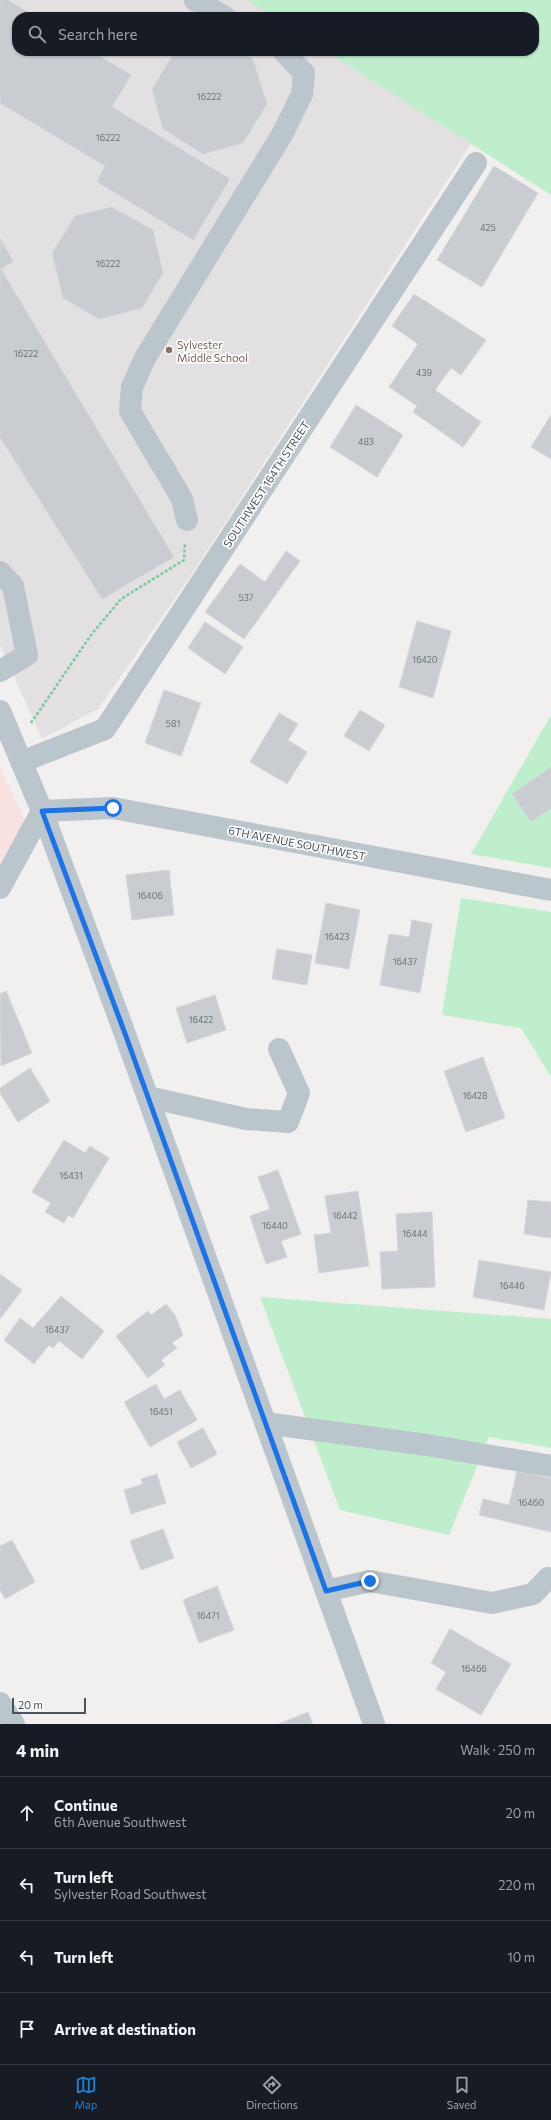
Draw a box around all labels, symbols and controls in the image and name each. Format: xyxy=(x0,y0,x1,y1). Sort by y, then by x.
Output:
search box xyxy=(12,12,539,56)
icon: search xyxy=(26,23,48,45)
text: Search here xyxy=(58,25,137,43)
house number: 16222 xyxy=(197,91,221,102)
house number: 16222 xyxy=(96,132,120,143)
house number: 425 xyxy=(480,222,496,233)
house number: 16222 xyxy=(96,258,120,269)
place label: Sylvester Middle School xyxy=(177,338,248,364)
marker: Sylvester Middle School xyxy=(164,345,174,355)
house number: 16222 xyxy=(14,348,38,359)
house number: 439 xyxy=(416,367,432,378)
street label: SOUTHWEST 164TH STREET xyxy=(220,418,312,550)
house number: 483 xyxy=(358,436,374,447)
house number: 537 xyxy=(238,592,254,603)
house number: 16420 xyxy=(412,654,438,665)
house number: 581 xyxy=(166,718,180,729)
route start xyxy=(104,799,122,817)
street label: 6TH AVENUE SOUTHWEST xyxy=(227,823,367,863)
house number: 16406 xyxy=(137,890,163,901)
house number: 16423 xyxy=(325,931,349,942)
house number: 16437 xyxy=(393,956,418,967)
house number: 16422 xyxy=(189,1014,213,1025)
house number: 16428 xyxy=(462,1090,488,1101)
house number: 16431 xyxy=(59,1170,83,1181)
house number: 16442 xyxy=(333,1210,357,1221)
house number: 16440 xyxy=(262,1220,288,1231)
house number: 16444 xyxy=(402,1228,428,1239)
house number: 16446 xyxy=(499,1280,525,1291)
house number: 16437 xyxy=(45,1324,70,1335)
house number: 16451 xyxy=(149,1406,173,1417)
house number: 16460 xyxy=(518,1497,544,1508)
route end xyxy=(361,1572,379,1590)
house number: 16471 xyxy=(196,1610,220,1621)
house number: 16466 xyxy=(461,1663,487,1674)
scale bar xyxy=(12,1696,86,1715)
text: 20 m xyxy=(18,1698,43,1711)
text: 4 min xyxy=(16,1740,59,1761)
text: Walk · 250 m xyxy=(460,1742,535,1758)
text: Continue xyxy=(54,1796,118,1814)
icon: ahead xyxy=(16,1802,38,1824)
text: 20 m xyxy=(506,1805,535,1821)
text: 6th Avenue Southwest xyxy=(54,1814,187,1830)
text: Turn left xyxy=(54,1868,113,1886)
icon: left xyxy=(16,1874,38,1896)
text: 220 m xyxy=(498,1877,535,1893)
text: Sylvester Road Southwest xyxy=(54,1886,207,1902)
icon: left xyxy=(16,1946,38,1968)
text: Turn left xyxy=(54,1948,113,1966)
text: 10 m xyxy=(507,1949,535,1965)
icon: arrive xyxy=(16,2018,38,2040)
text: Arrive at destination xyxy=(54,2020,196,2038)
tab: Map xyxy=(75,2074,97,2111)
tab: Directions xyxy=(246,2074,298,2111)
tab: Saved xyxy=(447,2074,476,2111)

